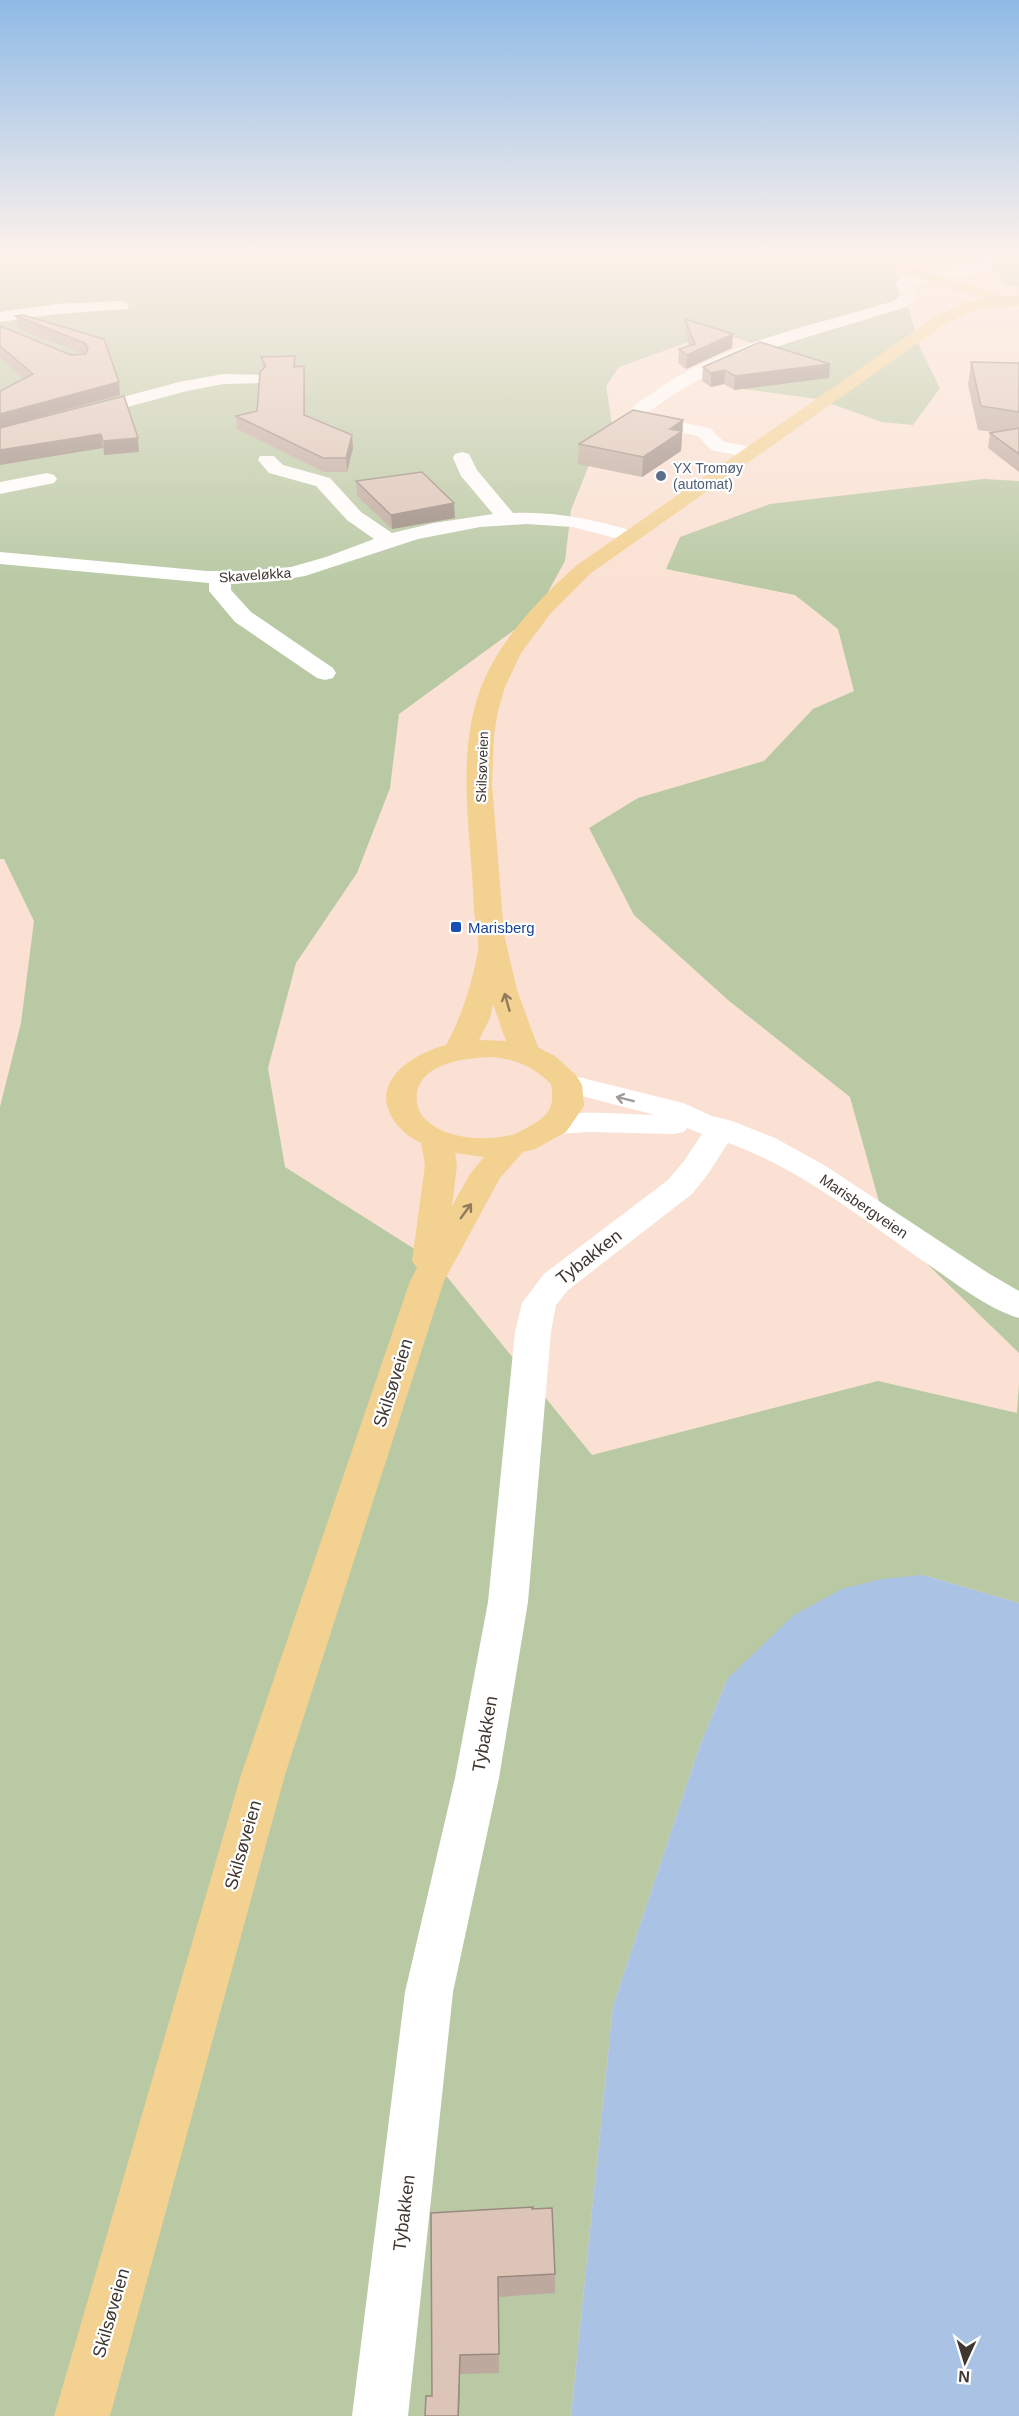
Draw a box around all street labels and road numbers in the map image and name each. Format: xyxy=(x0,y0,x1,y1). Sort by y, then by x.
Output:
street label: Skaveløkka xyxy=(218,564,292,586)
street label: Skilsøveien xyxy=(473,731,491,803)
street label: Marisbergveien xyxy=(817,1170,911,1242)
street label: Tybakken xyxy=(552,1225,626,1289)
street label: Skilsøveien xyxy=(369,1336,417,1430)
street label: Tybakken xyxy=(468,1694,502,1774)
street label: Skilsøveien xyxy=(221,1798,265,1892)
street label: Tybakken xyxy=(389,2174,419,2252)
street label: Skilsøveien xyxy=(89,2266,133,2360)

